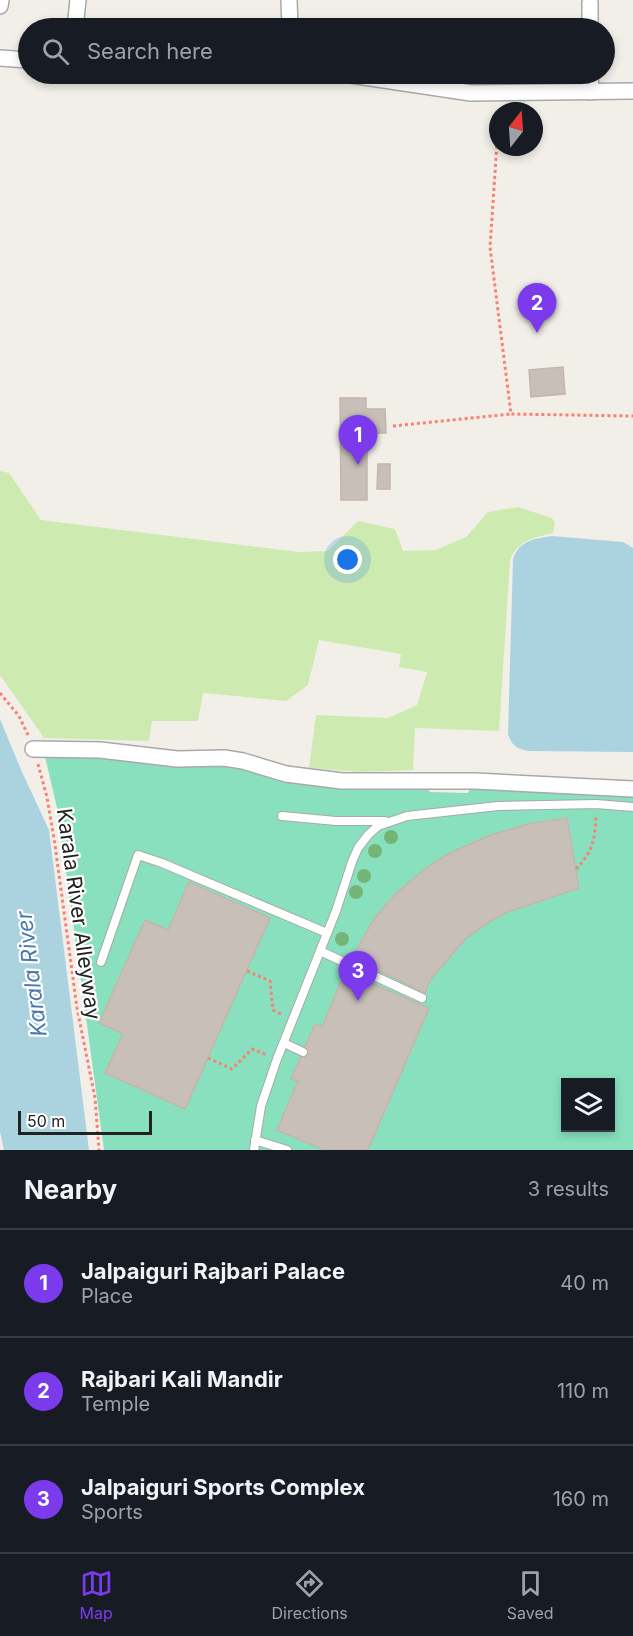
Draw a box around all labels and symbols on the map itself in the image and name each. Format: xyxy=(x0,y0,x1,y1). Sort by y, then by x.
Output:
north arrow xyxy=(489,102,543,156)
pin: 2 xyxy=(518,284,556,333)
pin: 1 xyxy=(338,416,378,465)
your location xyxy=(333,545,362,574)
street label: Karala River Alleyway xyxy=(52,807,106,1021)
water label: Karala River xyxy=(10,909,52,1038)
pin: 3 xyxy=(338,952,378,1001)
scale bar xyxy=(18,1108,152,1136)

